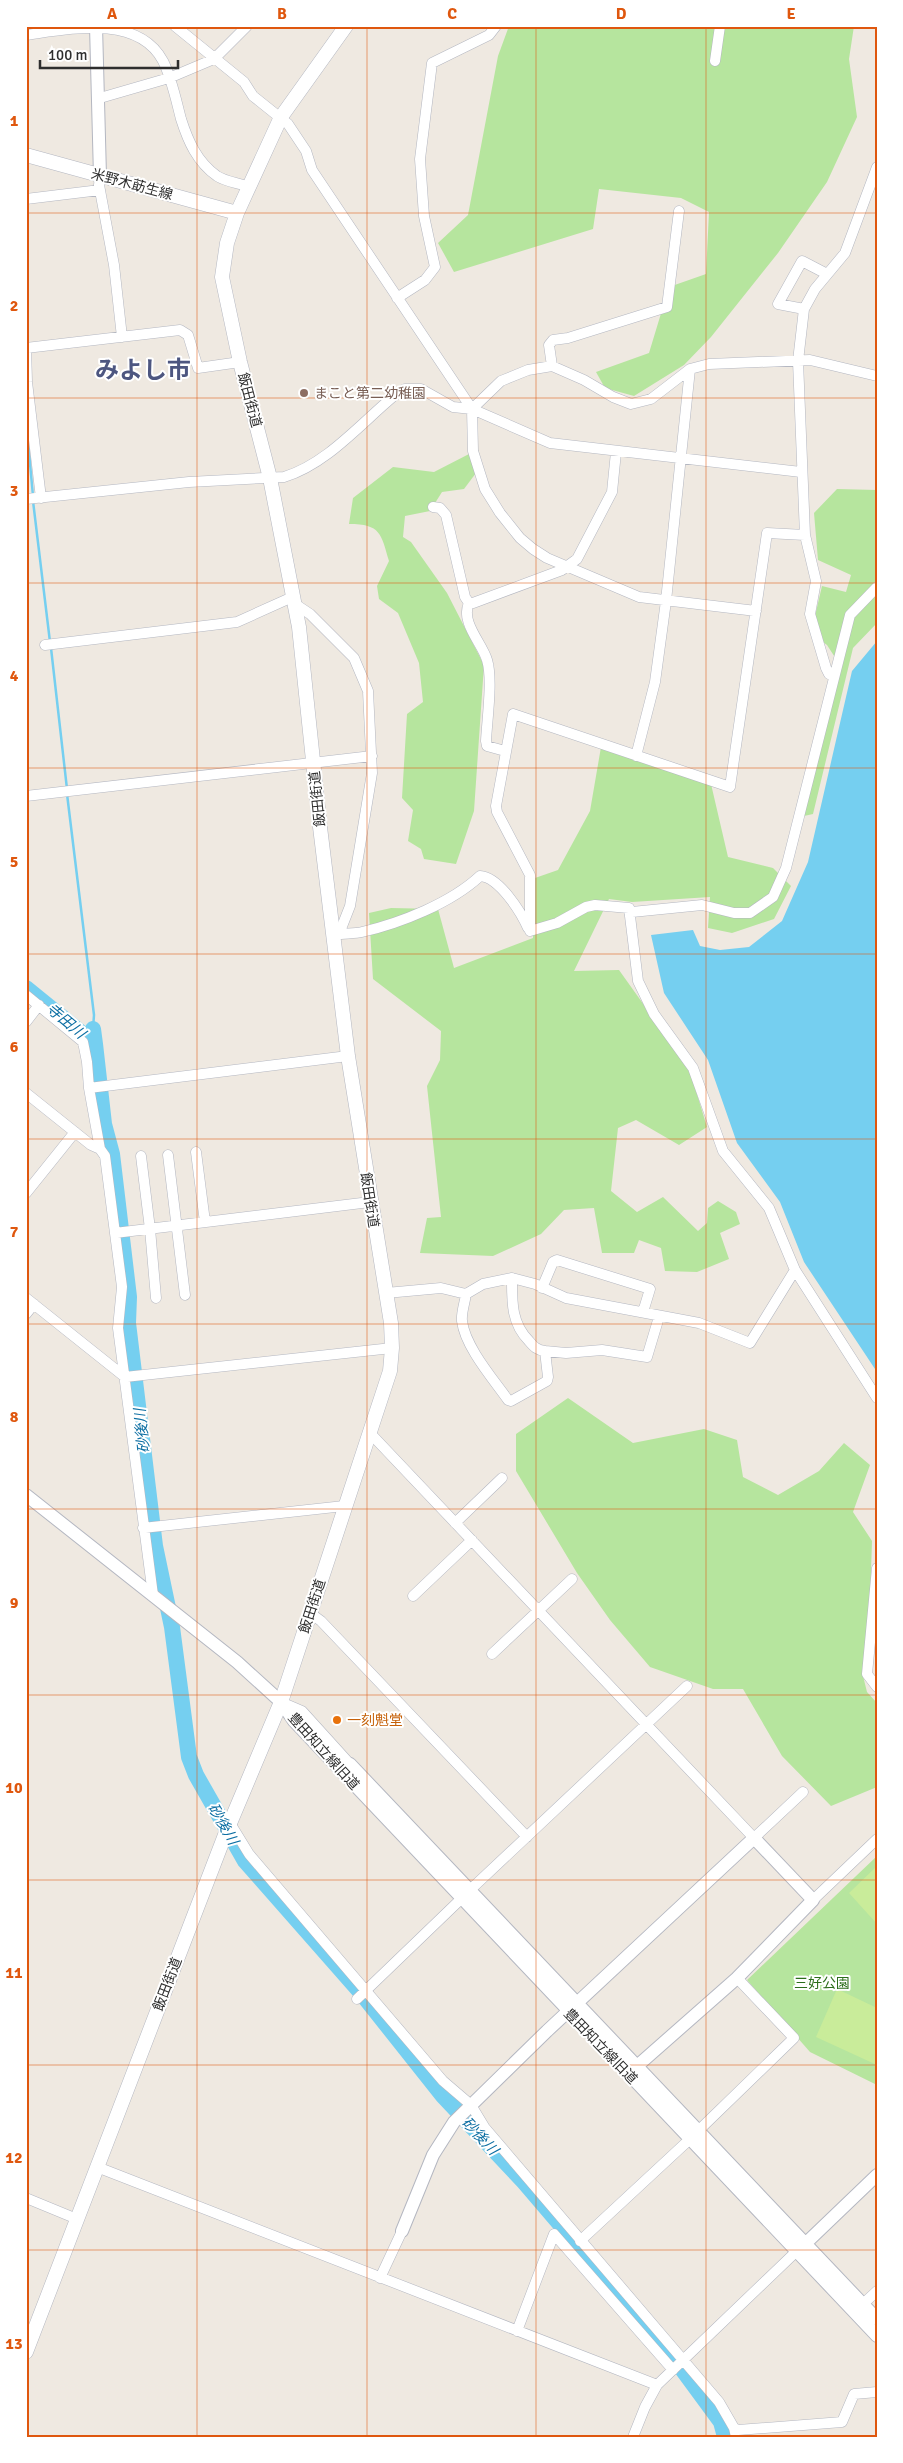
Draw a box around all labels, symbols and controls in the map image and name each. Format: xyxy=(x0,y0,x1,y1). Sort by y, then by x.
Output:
text: A xyxy=(107,4,118,24)
text: B xyxy=(277,4,287,24)
text: C xyxy=(447,4,457,24)
text: D xyxy=(616,4,627,24)
text: E xyxy=(786,4,796,24)
scale bar xyxy=(40,38,178,70)
text: 100 m xyxy=(48,46,88,64)
text: 1 xyxy=(10,111,19,131)
street label: 米野木莇生線 xyxy=(89,165,175,204)
text: 2 xyxy=(10,296,18,316)
district label: みよし市 xyxy=(95,355,191,385)
street label: 飯田街道 xyxy=(234,371,265,429)
place label: まこと第二幼稚園 xyxy=(314,385,426,402)
marker: まこと第二幼稚園 xyxy=(298,387,310,399)
text: 3 xyxy=(10,481,18,501)
text: 4 xyxy=(10,666,19,686)
street label: 飯田街道 xyxy=(306,770,329,828)
text: 5 xyxy=(10,852,18,872)
water label: 寺田川 xyxy=(43,1000,91,1044)
text: 6 xyxy=(10,1037,19,1057)
street label: 飯田街道 xyxy=(357,1171,382,1229)
text: 7 xyxy=(10,1222,19,1242)
water label: 砂後川 xyxy=(130,1406,153,1454)
text: 8 xyxy=(10,1407,19,1427)
street label: 飯田街道 xyxy=(296,1577,329,1635)
text: 9 xyxy=(10,1593,19,1613)
street label: 豊田知立線旧道 xyxy=(285,1709,363,1793)
place label: 一刻魁堂 xyxy=(347,1712,403,1729)
marker: 一刻魁堂 xyxy=(331,1714,343,1726)
text: 10 xyxy=(5,1778,23,1798)
water label: 砂後川 xyxy=(204,1800,243,1850)
street label: 飯田街道 xyxy=(149,1955,185,2013)
text: 11 xyxy=(5,1963,23,1983)
park label: 三好公園 xyxy=(794,1975,850,1992)
street label: 豊田知立線旧道 xyxy=(560,2005,641,2087)
water label: 砂後川 xyxy=(458,2113,503,2160)
text: 12 xyxy=(5,2148,23,2168)
text: 13 xyxy=(5,2334,23,2354)

